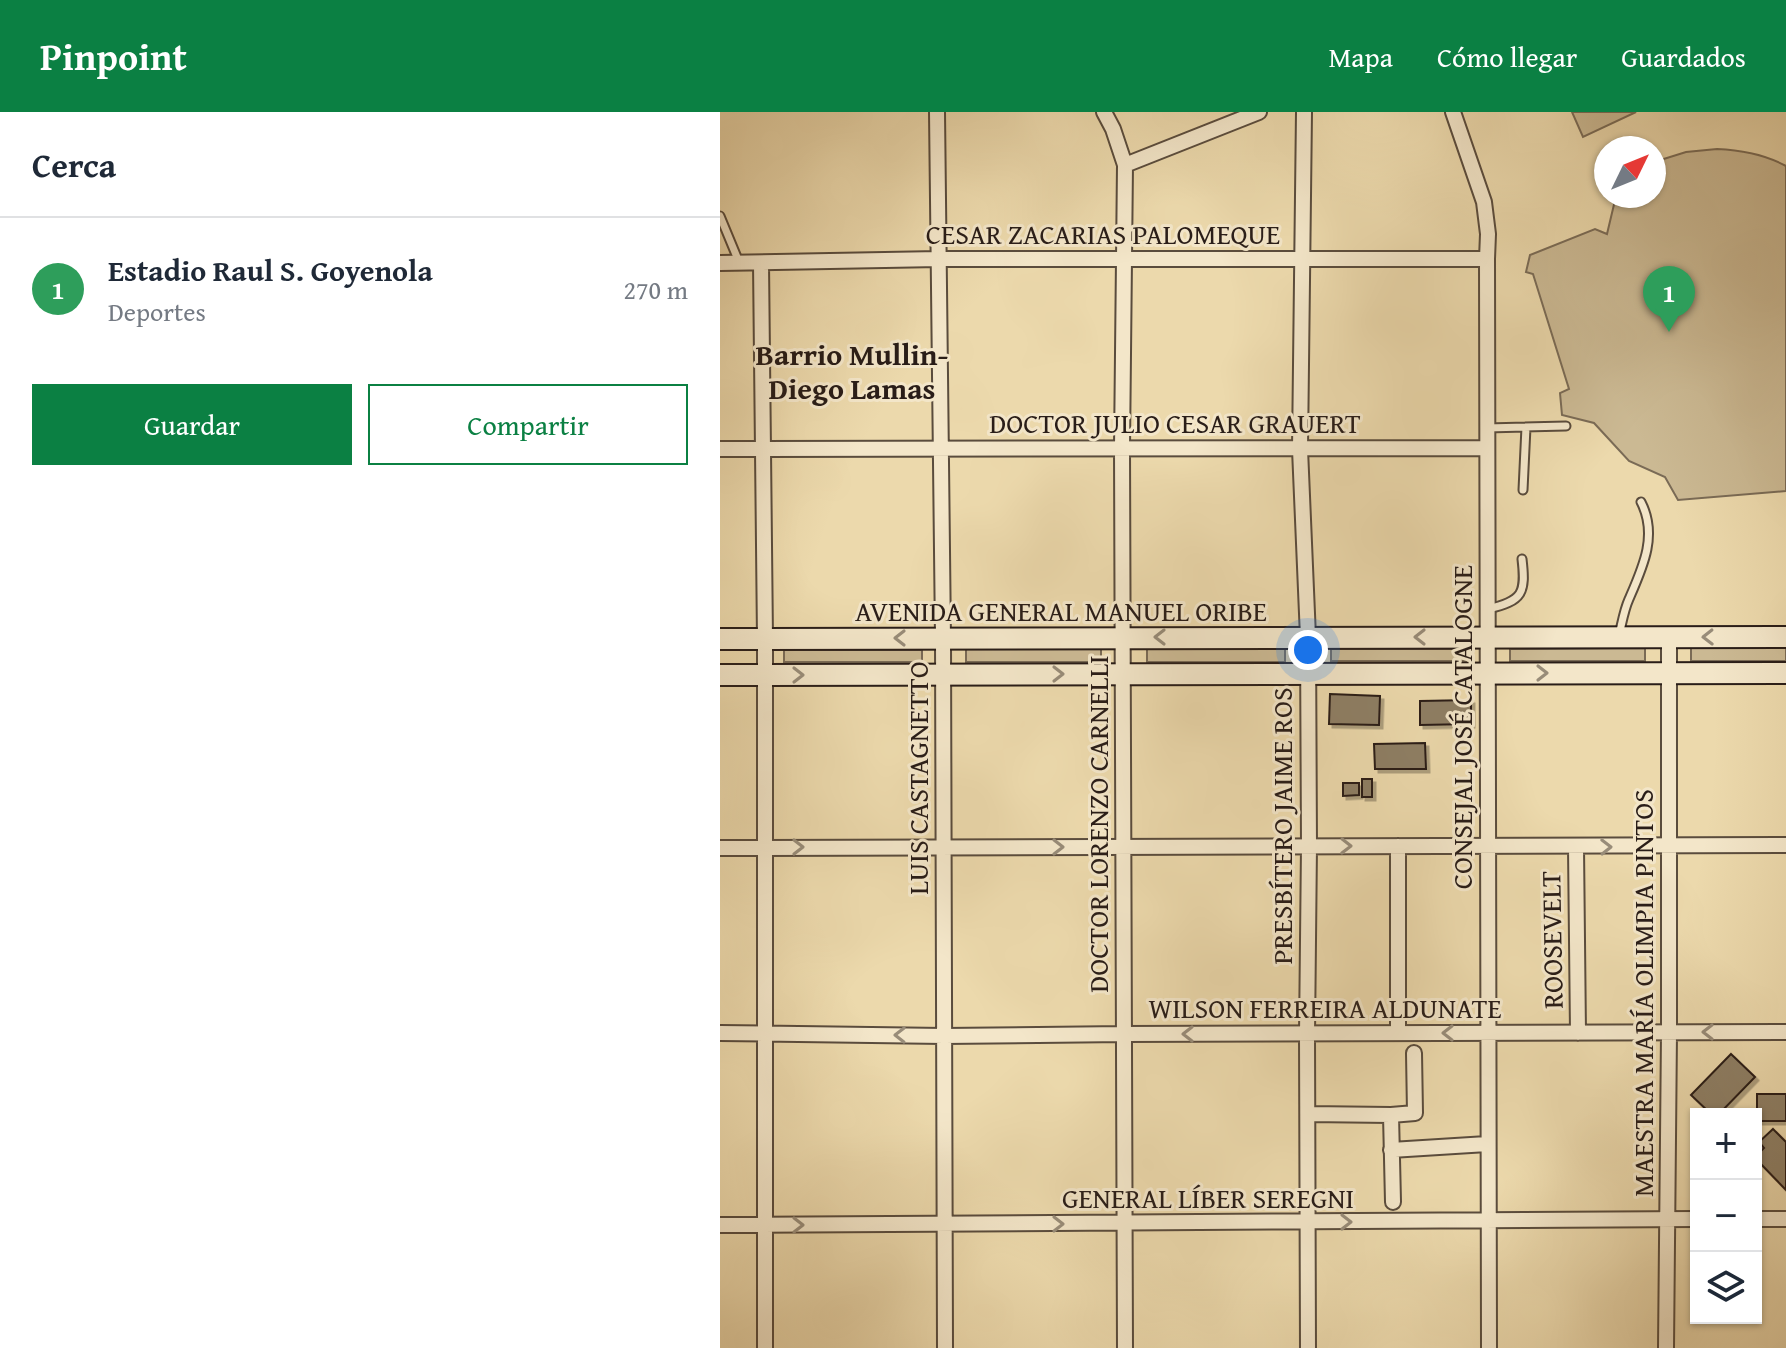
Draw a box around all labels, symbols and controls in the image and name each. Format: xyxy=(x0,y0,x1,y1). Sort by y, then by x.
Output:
text: Pinpoint xyxy=(40,28,187,84)
text: Mapa xyxy=(1328,36,1393,77)
text: Cómo llegar xyxy=(1437,36,1577,77)
text: Guardados xyxy=(1621,36,1746,77)
north arrow xyxy=(1594,136,1666,208)
text: Cerca xyxy=(32,140,116,189)
street label: CESAR ZACARIAS PALOMEQUE xyxy=(926,213,1280,254)
text: Estadio Raul S. Goyenola xyxy=(108,248,433,292)
pin: 1 xyxy=(1643,266,1695,332)
text: 1 xyxy=(51,270,65,309)
text: 270 m xyxy=(623,270,688,309)
text: Deportes xyxy=(108,292,206,331)
district label: Barrio Mullin- Diego Lamas xyxy=(756,332,949,410)
button: Guardar xyxy=(32,384,352,465)
button: Compartir xyxy=(368,384,688,465)
street label: DOCTOR JULIO CESAR GRAUERT xyxy=(989,402,1361,443)
street label: CONSEJAL JOSÉ CATALOGNE xyxy=(1441,565,1482,889)
street label: AVENIDA GENERAL MANUEL ORIBE xyxy=(855,590,1267,631)
one-way arrow xyxy=(1153,628,1166,646)
one-way arrow xyxy=(1413,628,1426,646)
one-way arrow xyxy=(893,629,906,647)
one-way arrow xyxy=(1701,629,1714,646)
your location xyxy=(1288,630,1328,670)
street label: DOCTOR LORENZO CARNELLI xyxy=(1077,655,1118,993)
street label: LUIS CASTAGNETTO xyxy=(897,661,938,895)
one-way arrow xyxy=(1536,664,1549,682)
one-way arrow xyxy=(1052,665,1065,683)
one-way arrow xyxy=(792,666,805,684)
street label: PRESBÍTERO JAIME ROS xyxy=(1261,687,1302,965)
street label: MAESTRA MARÍA OLIMPIA PINTOS xyxy=(1622,789,1663,1197)
one-way arrow xyxy=(1340,837,1353,855)
one-way arrow xyxy=(792,838,805,856)
one-way arrow xyxy=(1052,838,1065,856)
one-way arrow xyxy=(1600,838,1613,855)
street label: ROOSEVELT xyxy=(1529,870,1573,1009)
street label: WILSON FERREIRA ALDUNATE xyxy=(1148,987,1502,1028)
one-way arrow xyxy=(1441,1024,1454,1042)
one-way arrow xyxy=(1701,1024,1714,1041)
one-way arrow xyxy=(1181,1025,1194,1043)
one-way arrow xyxy=(893,1027,906,1044)
map controls xyxy=(1690,1108,1762,1324)
button: + xyxy=(1690,1108,1762,1180)
street label: GENERAL LÍBER SEREGNI xyxy=(1062,1177,1354,1218)
button: − xyxy=(1690,1180,1762,1252)
one-way arrow xyxy=(1340,1213,1353,1231)
one-way arrow xyxy=(1052,1215,1065,1233)
one-way arrow xyxy=(792,1216,805,1234)
button: layers xyxy=(1690,1252,1762,1324)

